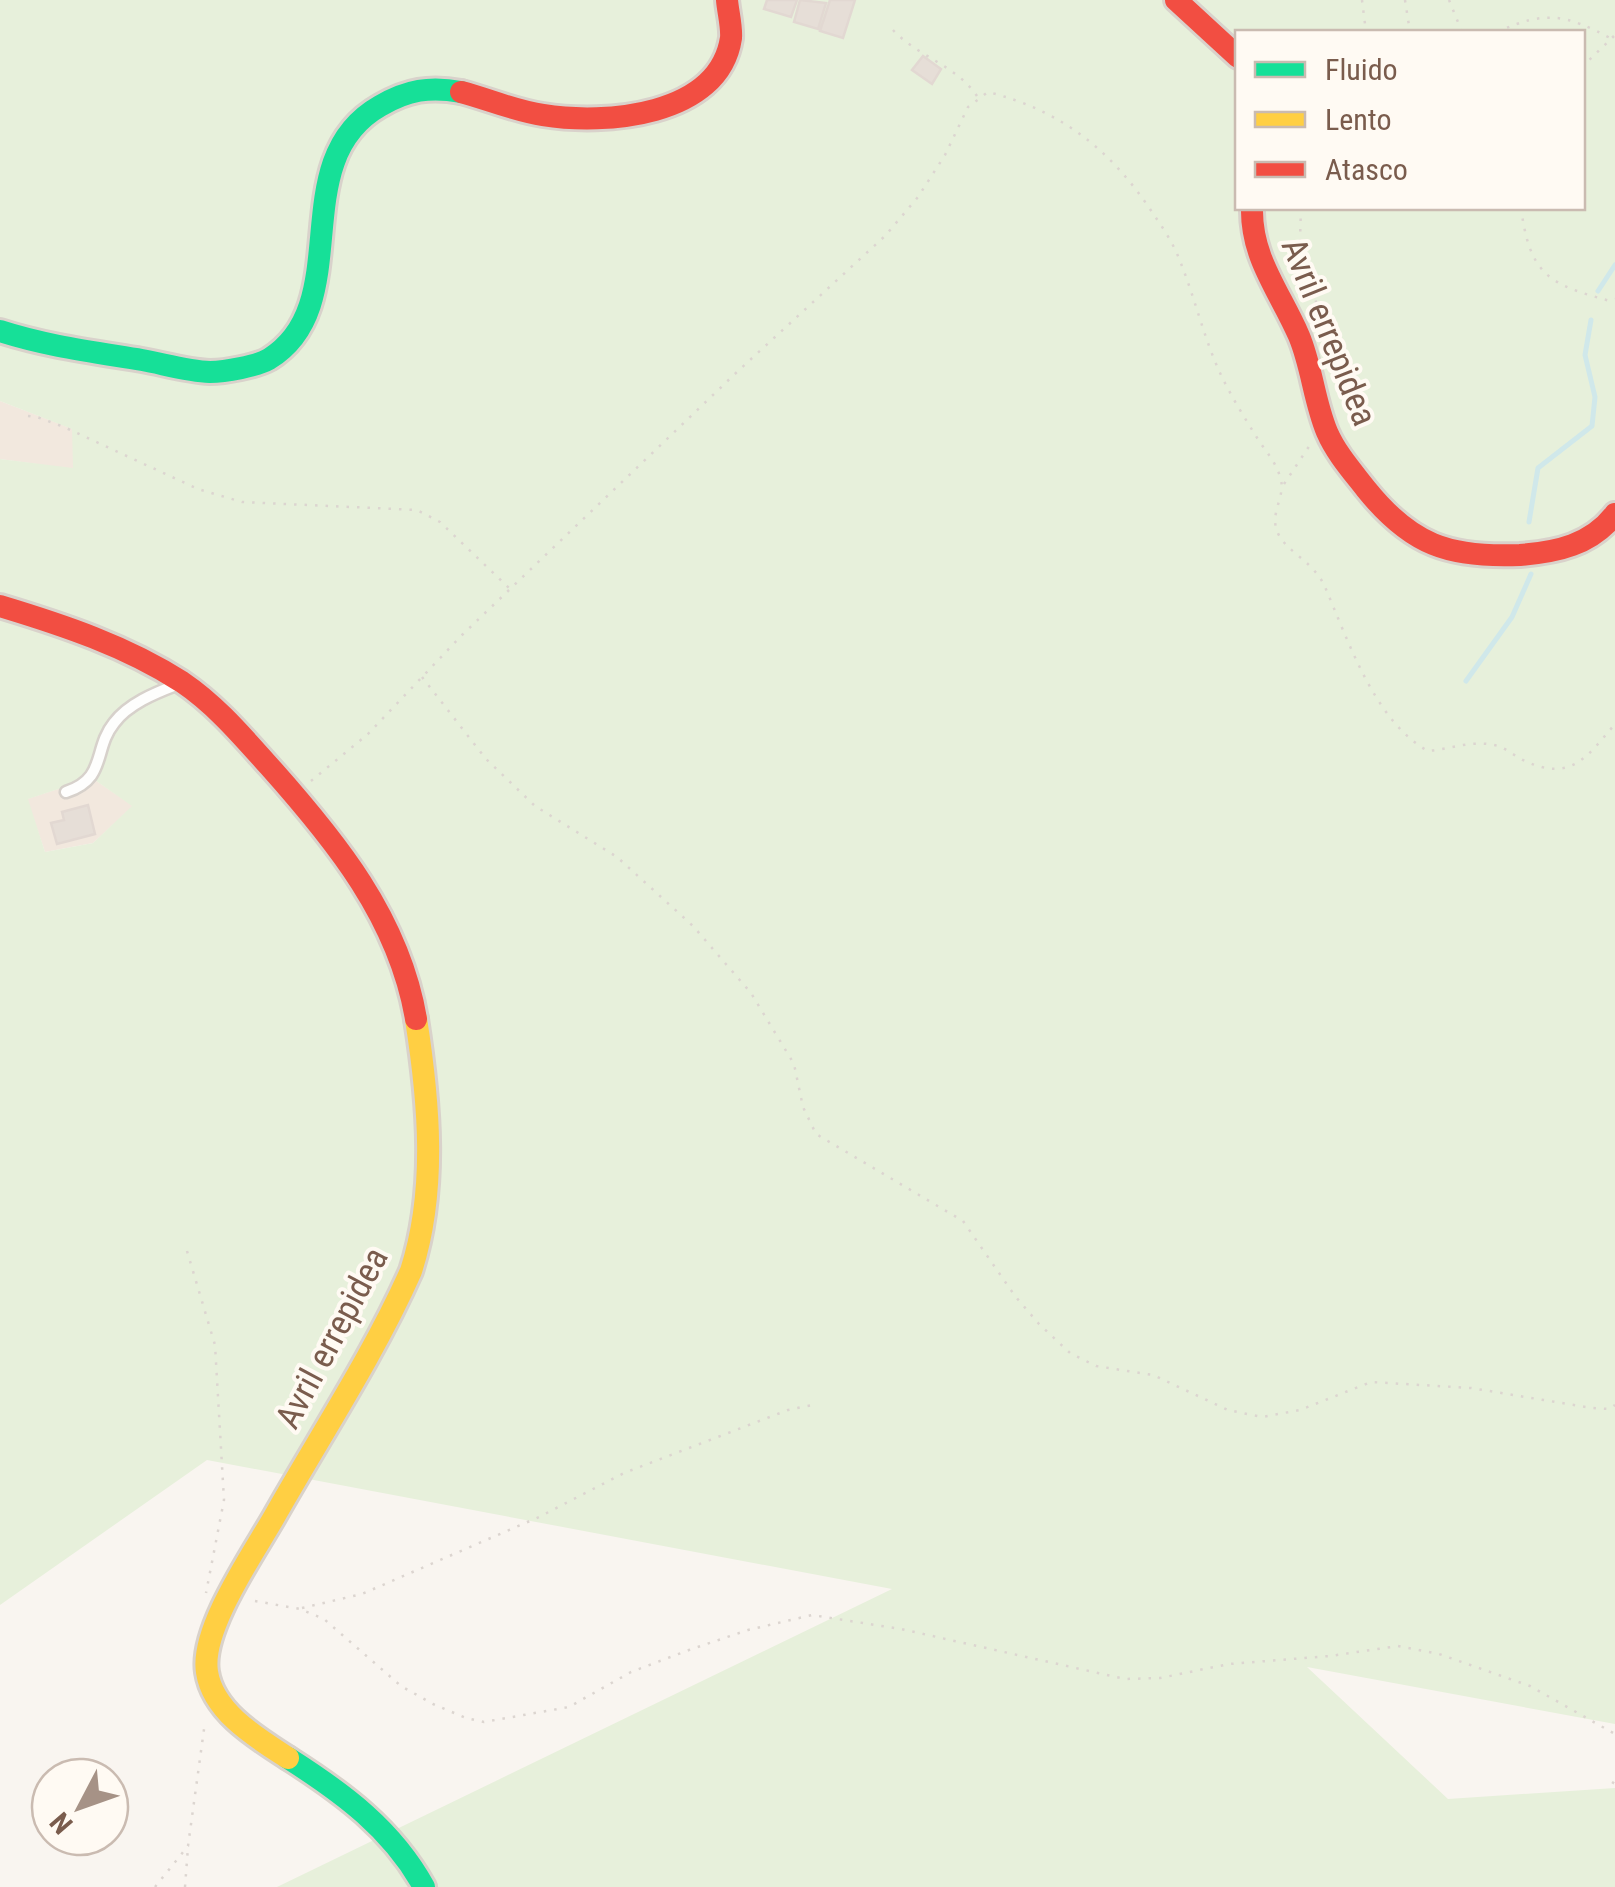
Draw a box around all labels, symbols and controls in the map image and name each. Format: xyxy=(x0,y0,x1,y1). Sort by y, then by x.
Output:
legend xyxy=(1235,30,1585,210)
text: Fluido xyxy=(1325,52,1398,87)
text: Lento xyxy=(1325,102,1392,137)
text: Atasco xyxy=(1325,152,1408,187)
street label: Avril errepidea xyxy=(1273,232,1385,432)
street label: Avril errepidea xyxy=(267,1241,397,1435)
north arrow xyxy=(30,1757,130,1857)
text: N xyxy=(43,1806,80,1840)

